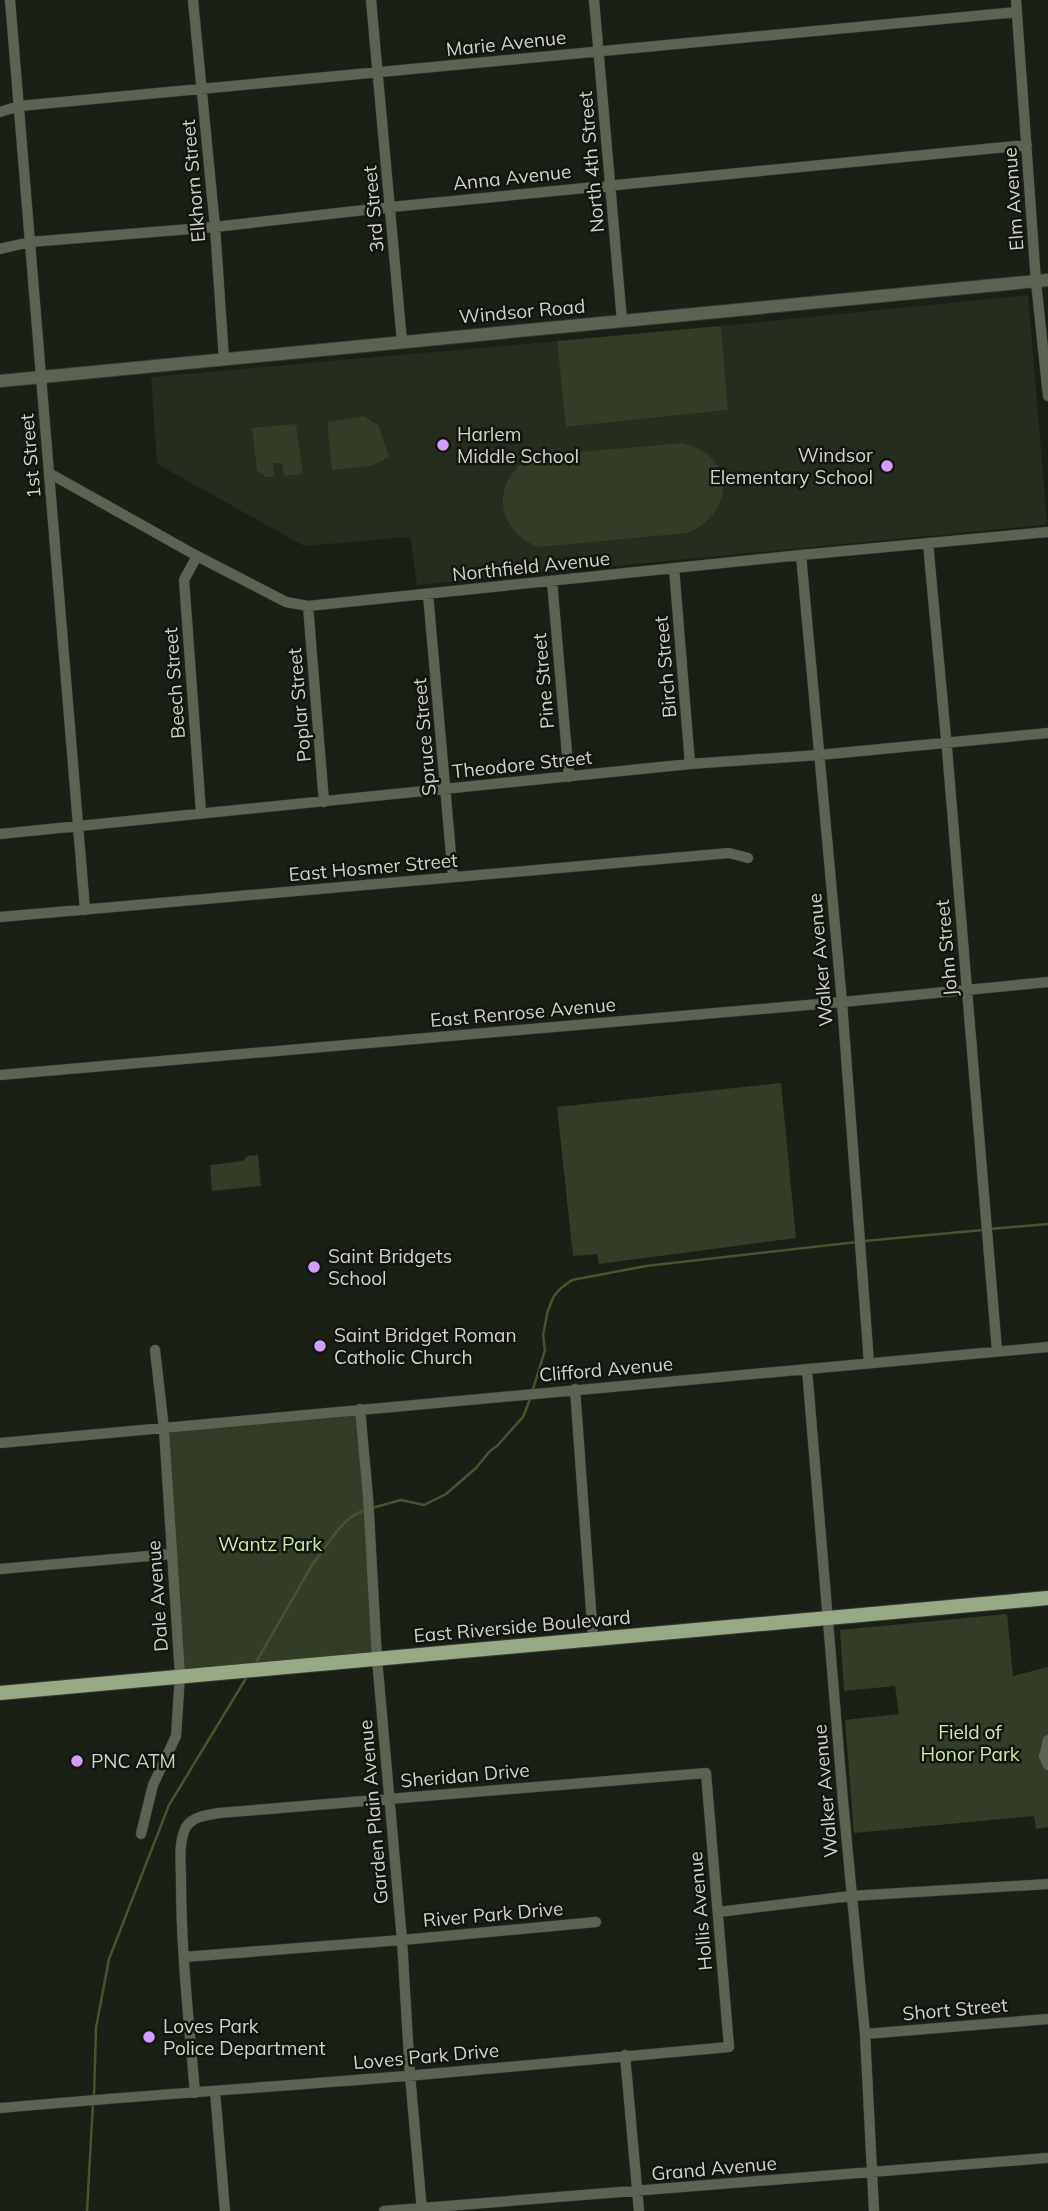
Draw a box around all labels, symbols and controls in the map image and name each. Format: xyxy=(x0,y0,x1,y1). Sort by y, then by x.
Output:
street label: Marie Avenue xyxy=(445,25,567,61)
street label: North 4th Street xyxy=(573,90,609,234)
street label: Elkhorn Street xyxy=(176,118,210,243)
street label: Elm Avenue xyxy=(997,147,1029,251)
street label: Anna Avenue xyxy=(452,159,572,195)
street label: 3rd Street xyxy=(357,164,389,253)
street label: Windsor Road xyxy=(458,294,586,328)
street label: 1st Street xyxy=(14,412,46,499)
place label: Harlem Middle School xyxy=(457,422,579,468)
marker: Harlem Middle School xyxy=(435,437,451,453)
place label: Windsor Elementary School xyxy=(710,443,873,489)
marker: Windsor Elementary School xyxy=(879,458,895,474)
street label: Northfield Avenue xyxy=(451,546,611,586)
street label: Birch Street xyxy=(649,615,681,719)
street label: Beech Street xyxy=(158,626,190,740)
street label: Pine Street xyxy=(527,632,559,730)
street label: Poplar Street xyxy=(282,647,316,763)
street label: Spruce Street xyxy=(407,677,441,797)
street label: Theodore Street xyxy=(451,745,594,783)
street label: East Hosmer Street xyxy=(287,848,459,886)
street label: Walker Avenue xyxy=(802,892,838,1028)
street label: John Street xyxy=(930,898,962,997)
street label: East Renrose Avenue xyxy=(429,992,617,1032)
place label: Saint Bridgets School xyxy=(328,1244,452,1290)
marker: Saint Bridgets School xyxy=(306,1259,322,1275)
place label: Saint Bridget Roman Catholic Church xyxy=(334,1323,517,1369)
marker: Saint Bridget Roman Catholic Church xyxy=(312,1338,328,1354)
street label: Clifford Avenue xyxy=(538,1351,674,1387)
park label: Wantz Park xyxy=(218,1532,322,1556)
street label: Dale Avenue xyxy=(141,1540,173,1652)
street label: East Riverside Boulevard xyxy=(413,1605,631,1647)
street label: Garden Plain Avenue xyxy=(353,1719,393,1905)
park label: Field of Honor Park xyxy=(920,1720,1020,1766)
street label: Walker Avenue xyxy=(807,1723,843,1859)
place label: PNC ATM xyxy=(91,1749,176,1773)
marker: PNC ATM xyxy=(69,1753,85,1769)
street label: Sheridan Drive xyxy=(399,1757,531,1793)
street label: Hollis Avenue xyxy=(683,1850,717,1972)
street label: River Park Drive xyxy=(422,1896,564,1932)
street label: Short Street xyxy=(901,1992,1009,2026)
place label: Loves Park Police Department xyxy=(163,2014,326,2060)
marker: Loves Park Police Department xyxy=(141,2029,157,2045)
street label: Loves Park Drive xyxy=(352,2038,500,2074)
street label: Grand Avenue xyxy=(650,2151,778,2185)

